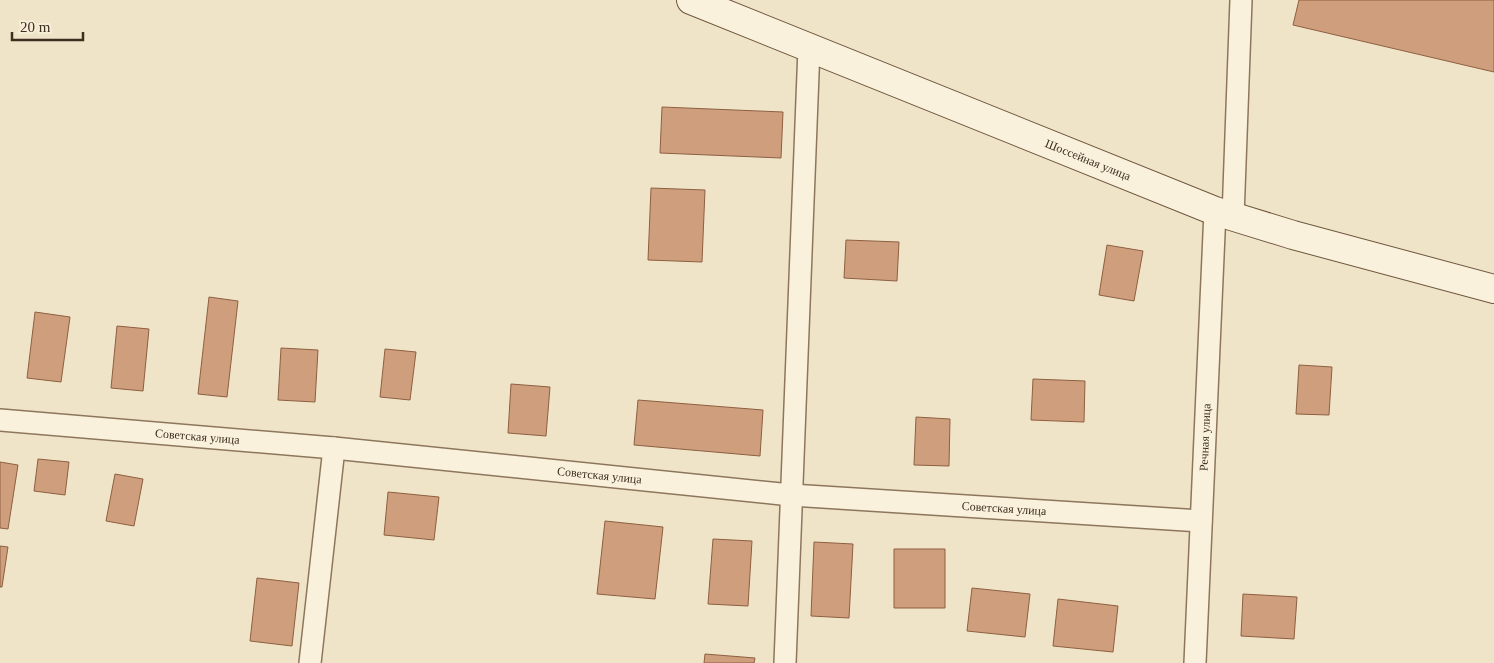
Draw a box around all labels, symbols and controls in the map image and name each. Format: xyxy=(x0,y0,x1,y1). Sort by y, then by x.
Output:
scale bar xyxy=(12,10,84,42)
text: 20 m xyxy=(20,19,51,35)
street label: Шоссейная улица xyxy=(1043,136,1133,184)
street label: Речная улица xyxy=(1197,403,1214,471)
street label: Советская улица xyxy=(154,426,241,447)
street label: Советская улица xyxy=(557,464,643,487)
street label: Советская улица xyxy=(961,499,1047,518)

